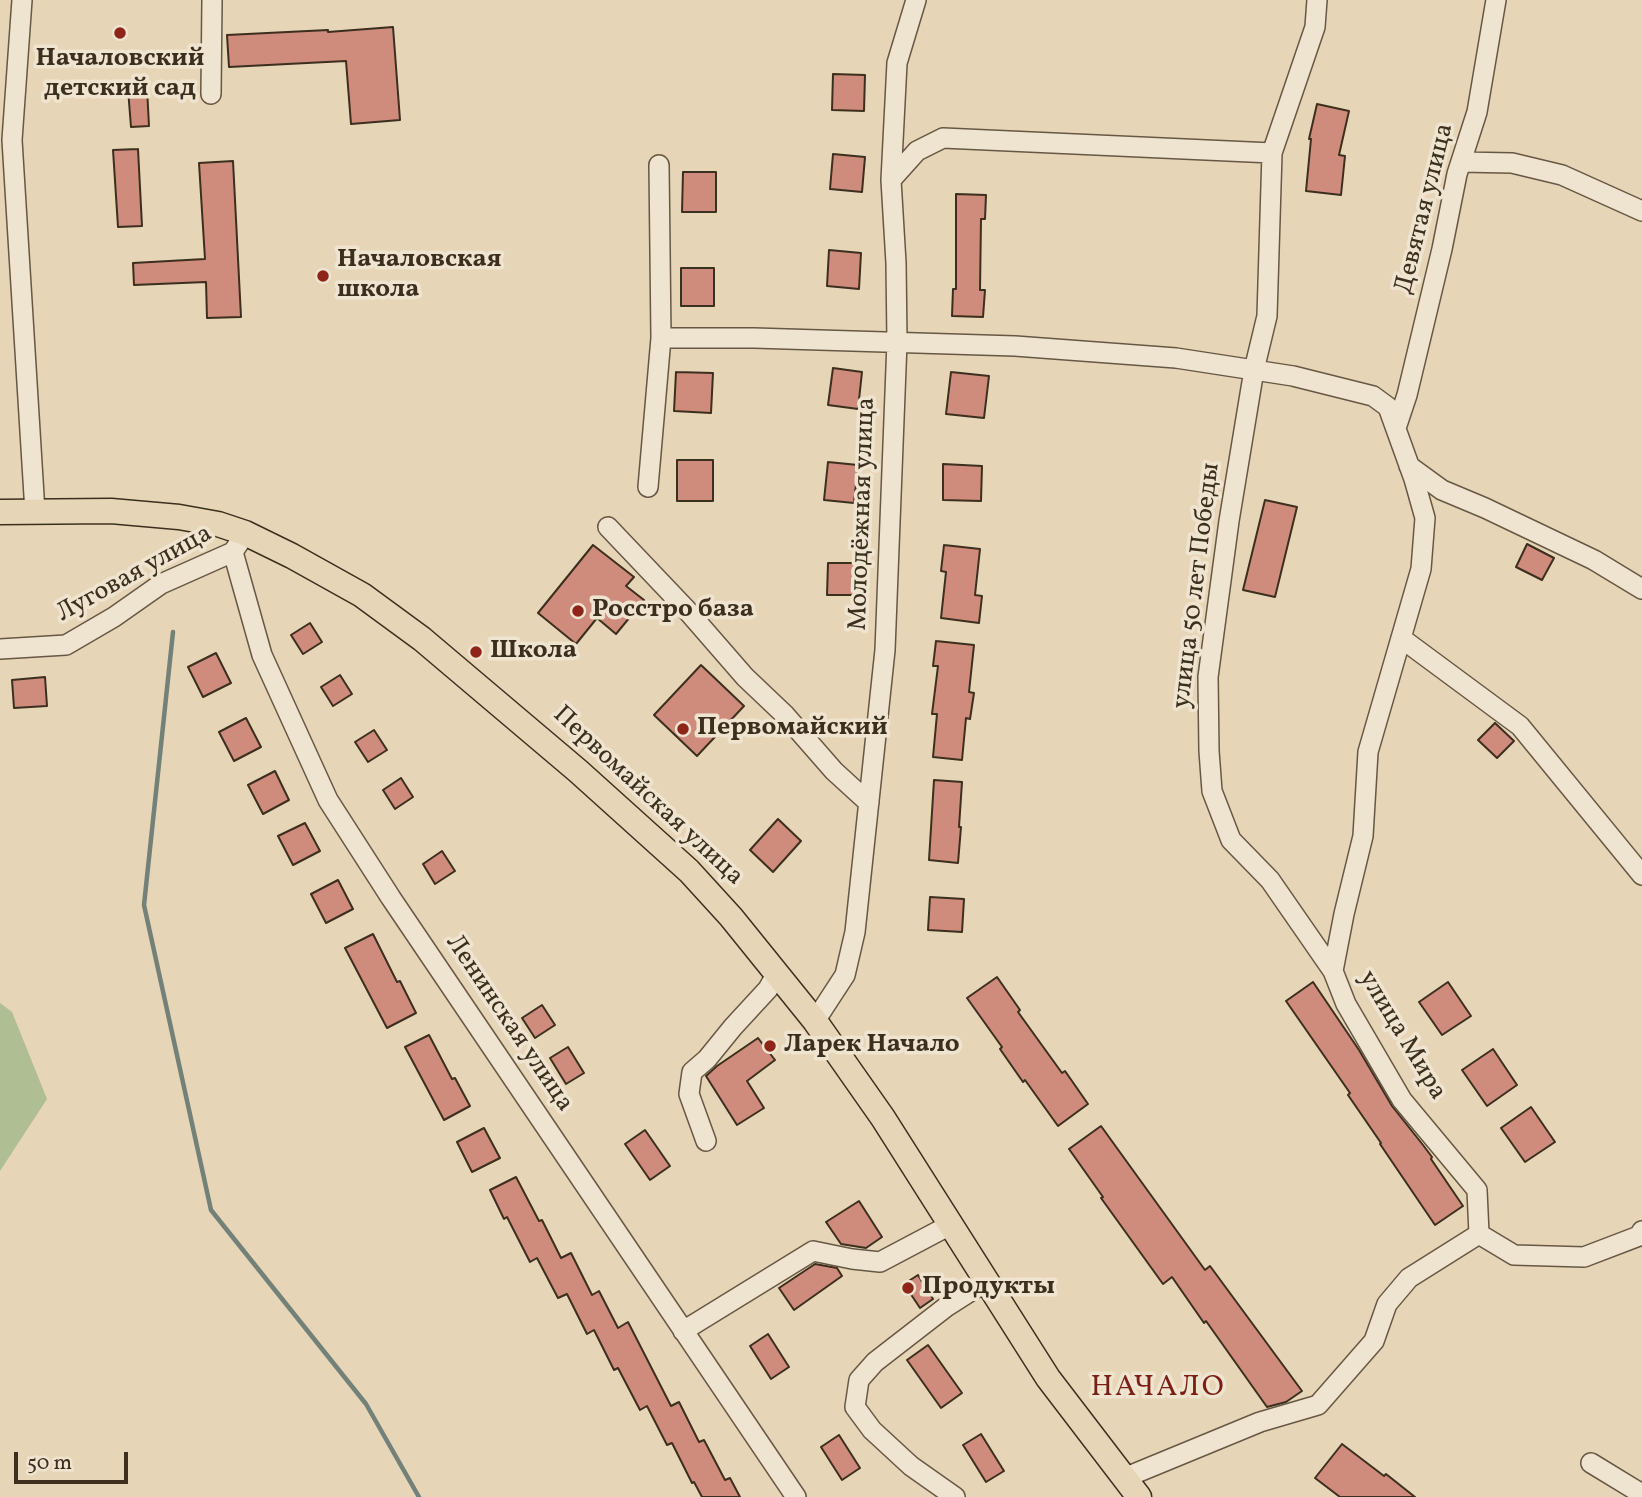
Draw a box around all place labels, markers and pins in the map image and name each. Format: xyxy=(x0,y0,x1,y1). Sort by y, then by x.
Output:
marker: Началовский детский сад xyxy=(112,25,128,41)
place label: Началовский детский сад xyxy=(35,44,205,106)
place label: Началовская школа xyxy=(337,245,502,306)
marker: Началовская школа xyxy=(315,268,331,284)
place label: Росстро база xyxy=(592,595,754,627)
marker: Росстро база xyxy=(570,603,586,619)
place label: Школа xyxy=(490,636,577,668)
marker: Школа xyxy=(468,644,484,660)
place label: Первомайский xyxy=(697,713,888,745)
marker: Первомайский xyxy=(675,721,691,737)
place label: Ларек Начало xyxy=(784,1030,960,1062)
marker: Ларек Начало xyxy=(762,1038,778,1054)
place label: Продукты xyxy=(922,1272,1055,1304)
marker: Продукты xyxy=(900,1280,916,1296)

